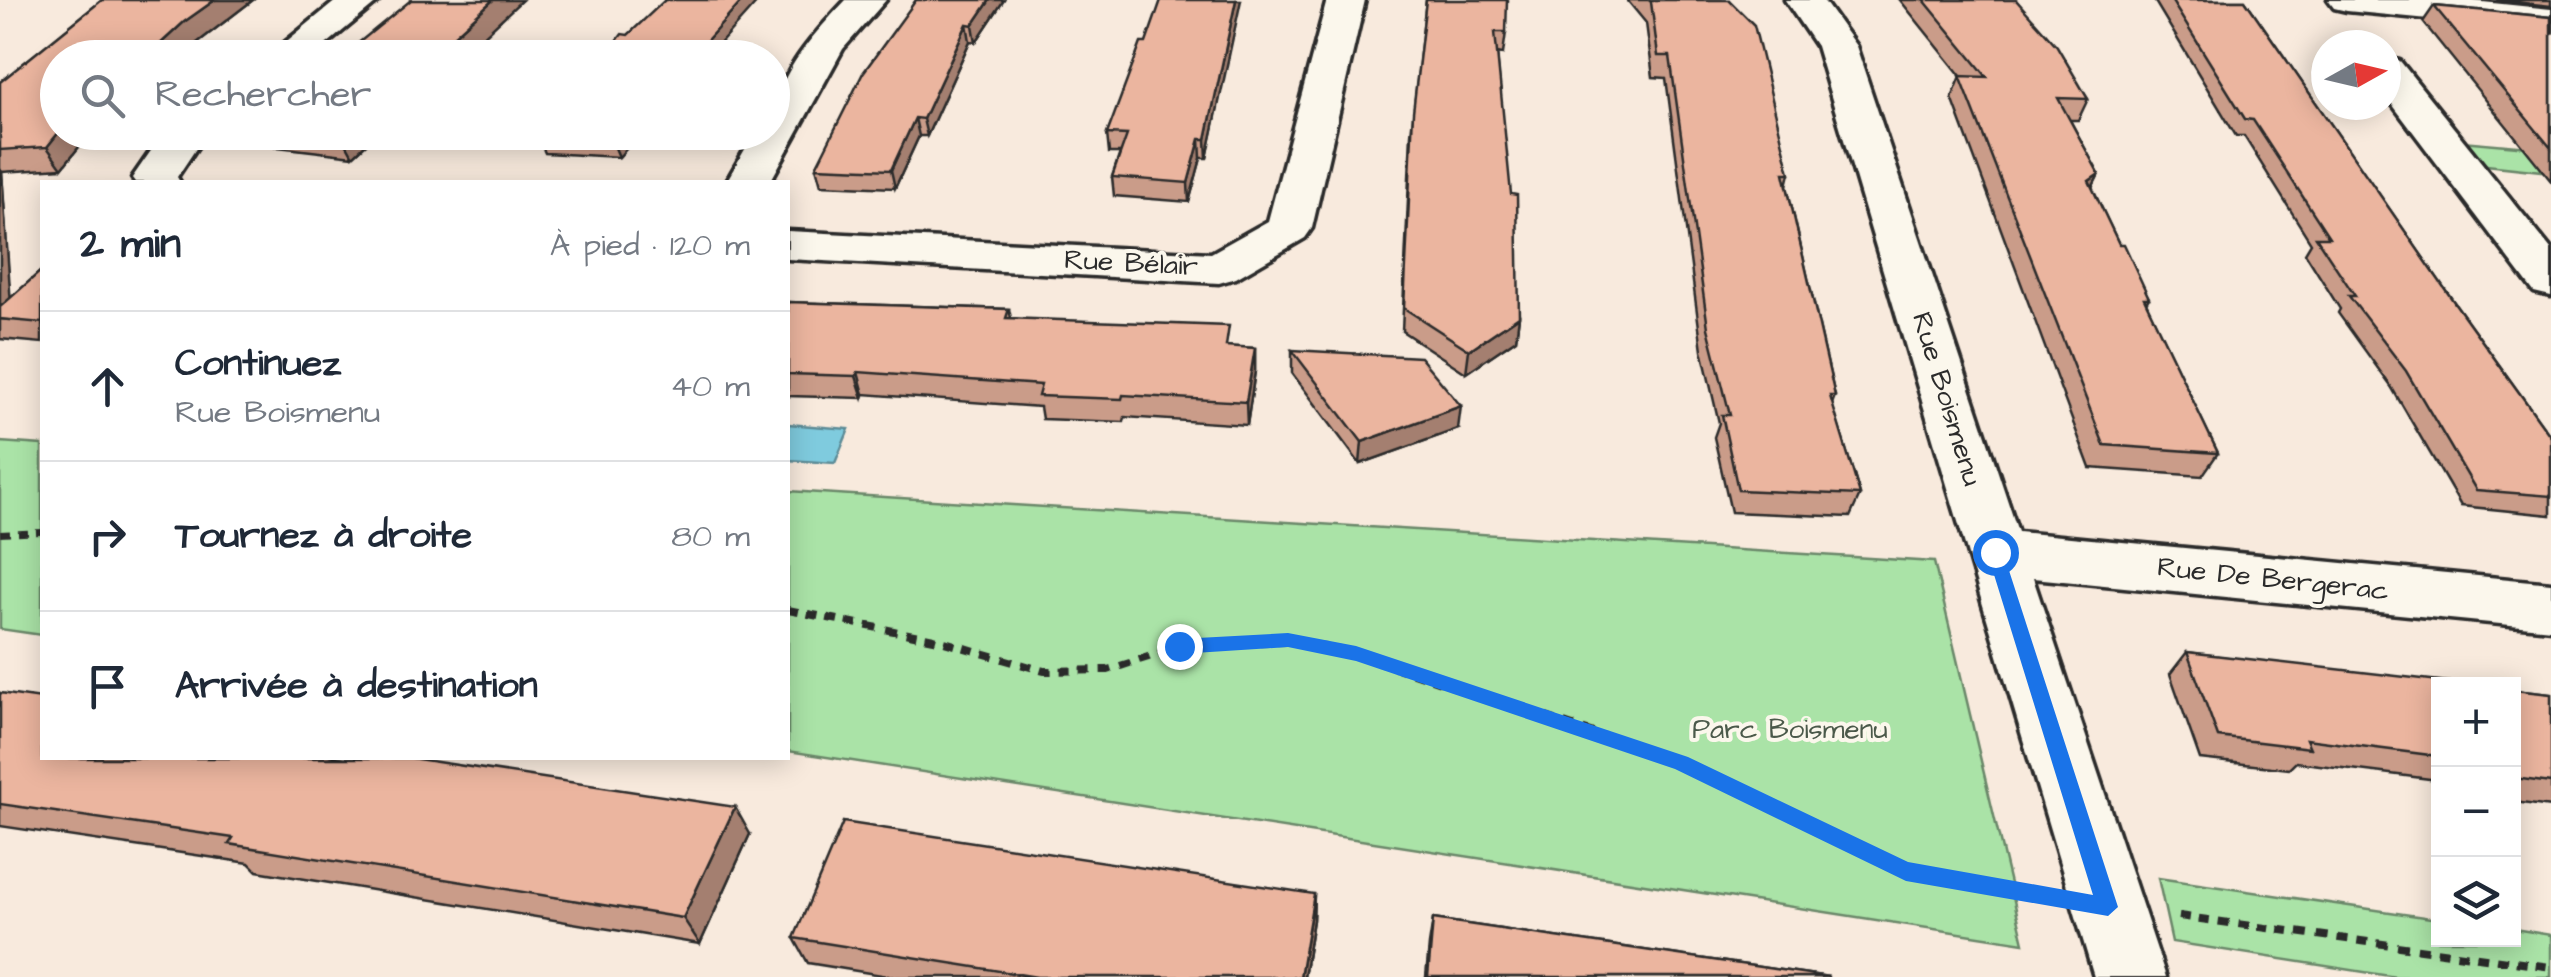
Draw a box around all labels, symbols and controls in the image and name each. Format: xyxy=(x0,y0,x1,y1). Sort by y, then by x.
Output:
north arrow xyxy=(2311,30,2401,120)
search box xyxy=(40,40,790,150)
icon: search xyxy=(75,68,130,123)
text: Rechercher xyxy=(155,69,371,121)
text: 2 min xyxy=(80,216,181,274)
text: À pied · 120 m xyxy=(550,223,750,268)
street label: Rue Bélair xyxy=(1063,240,1199,286)
street label: Rue Boismenu xyxy=(1902,307,1992,491)
text: Continuez xyxy=(175,338,341,390)
icon: ahead xyxy=(80,359,135,414)
text: 40 m xyxy=(670,364,750,409)
text: Rue Boismenu xyxy=(175,390,380,435)
icon: right xyxy=(80,509,135,564)
text: Tournez à droite xyxy=(175,510,472,562)
text: 80 m xyxy=(671,514,750,559)
route start xyxy=(1973,530,2019,576)
street label: Rue De Bergerac xyxy=(2155,547,2391,612)
route end xyxy=(1157,624,1203,670)
icon: arrive xyxy=(80,659,135,714)
text: Arrivée à destination xyxy=(175,660,538,712)
map controls xyxy=(2431,677,2521,947)
button: + xyxy=(2431,677,2521,767)
park label: Parc Boismenu xyxy=(1692,710,1888,749)
button: − xyxy=(2431,767,2521,857)
button: layers xyxy=(2431,857,2521,947)

